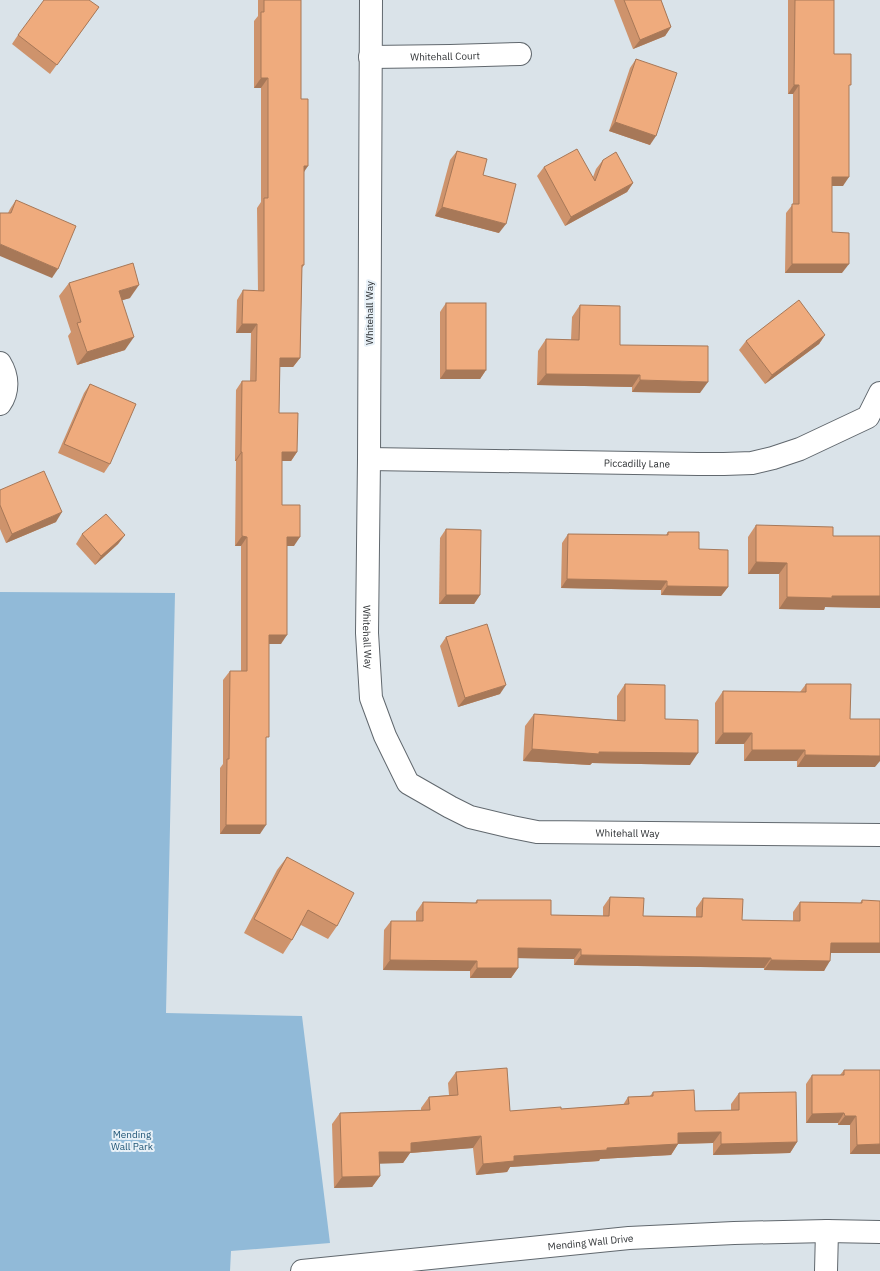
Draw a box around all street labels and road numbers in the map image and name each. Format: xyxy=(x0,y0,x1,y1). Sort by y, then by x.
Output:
street label: Whitehall Court xyxy=(410,49,480,63)
street label: Whitehall Way xyxy=(363,281,376,345)
street label: Piccadilly Lane xyxy=(604,456,671,470)
street label: Whitehall Way xyxy=(360,605,376,669)
street label: Whitehall Way xyxy=(596,826,660,840)
street label: Mending Wall Drive xyxy=(547,1231,634,1253)

